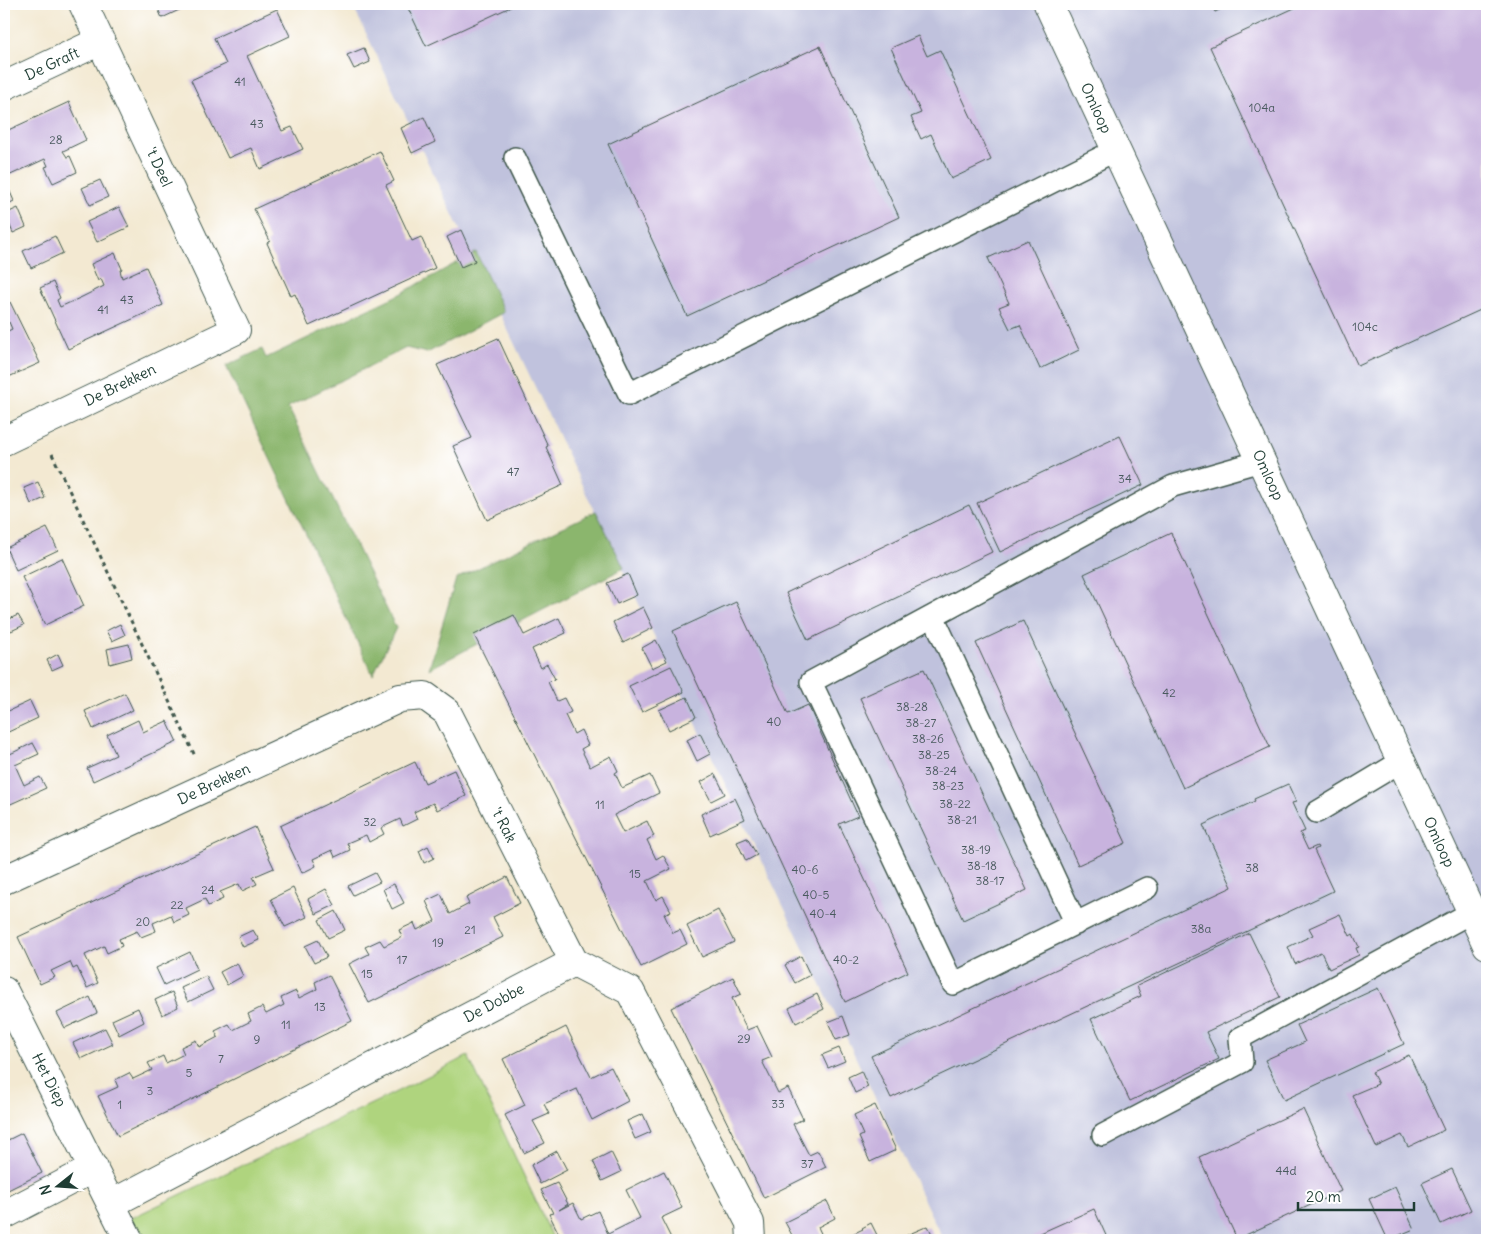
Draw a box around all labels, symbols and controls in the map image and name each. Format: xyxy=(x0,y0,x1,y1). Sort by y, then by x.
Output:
street label: De Graft xyxy=(22,43,82,84)
house number: 41 xyxy=(234,74,246,89)
street label: Omloop xyxy=(1077,80,1116,136)
house number: 104a xyxy=(1249,100,1275,115)
house number: 43 xyxy=(250,116,264,131)
house number: 28 xyxy=(49,132,63,147)
street label: 't Deel xyxy=(142,144,177,190)
house number: 43 xyxy=(120,292,134,307)
house number: 41 xyxy=(97,302,109,317)
house number: 104c xyxy=(1352,319,1378,334)
street label: De Brekken xyxy=(81,359,159,410)
street label: Omloop xyxy=(1249,447,1288,503)
house number: 47 xyxy=(507,464,519,479)
house number: 34 xyxy=(1118,471,1132,486)
house number: 42 xyxy=(1162,685,1176,700)
house number: 38-28 xyxy=(896,699,928,714)
house number: 40 xyxy=(767,714,782,729)
house number: 38-27 xyxy=(906,715,937,730)
house number: 38-26 xyxy=(912,731,944,746)
house number: 38-25 xyxy=(918,747,950,762)
street label: De Brekken xyxy=(175,758,253,809)
house number: 38-24 xyxy=(925,763,957,778)
house number: 38-23 xyxy=(932,778,964,793)
house number: 38-22 xyxy=(939,796,971,811)
house number: 11 xyxy=(595,797,605,812)
street label: 't Rak xyxy=(488,804,522,846)
house number: 38-21 xyxy=(947,812,977,827)
house number: 32 xyxy=(363,814,377,829)
street label: Omloop xyxy=(1420,814,1459,870)
house number: 38-19 xyxy=(961,842,991,857)
house number: 38-18 xyxy=(967,858,997,873)
house number: 38 xyxy=(1245,860,1259,875)
house number: 40-6 xyxy=(792,862,819,877)
house number: 15 xyxy=(629,866,641,881)
house number: 38-17 xyxy=(976,873,1005,888)
house number: 24 xyxy=(201,882,215,897)
house number: 40-5 xyxy=(803,887,830,902)
house number: 22 xyxy=(170,897,184,912)
house number: 40-4 xyxy=(810,906,837,921)
house number: 20 xyxy=(136,914,150,929)
house number: 38a xyxy=(1191,921,1211,936)
house number: 21 xyxy=(464,922,476,937)
house number: 19 xyxy=(432,935,444,950)
house number: 17 xyxy=(397,952,407,967)
house number: 40-2 xyxy=(833,952,860,967)
house number: 15 xyxy=(361,966,373,981)
street label: De Dobbe xyxy=(460,979,527,1026)
house number: 13 xyxy=(314,999,326,1014)
house number: 11 xyxy=(281,1017,291,1032)
house number: 29 xyxy=(737,1031,751,1046)
house number: 9 xyxy=(254,1032,261,1047)
street label: Het Diep xyxy=(28,1050,71,1110)
house number: 7 xyxy=(218,1051,224,1066)
house number: 5 xyxy=(186,1065,193,1080)
house number: 3 xyxy=(147,1083,154,1098)
house number: 33 xyxy=(771,1096,785,1111)
house number: 1 xyxy=(118,1097,122,1112)
house number: 37 xyxy=(801,1156,813,1171)
north arrow xyxy=(32,1162,82,1212)
house number: 44d xyxy=(1276,1163,1296,1178)
scale bar xyxy=(1298,1179,1415,1211)
text: N xyxy=(36,1183,56,1197)
text: 20 m xyxy=(1306,1187,1341,1206)

